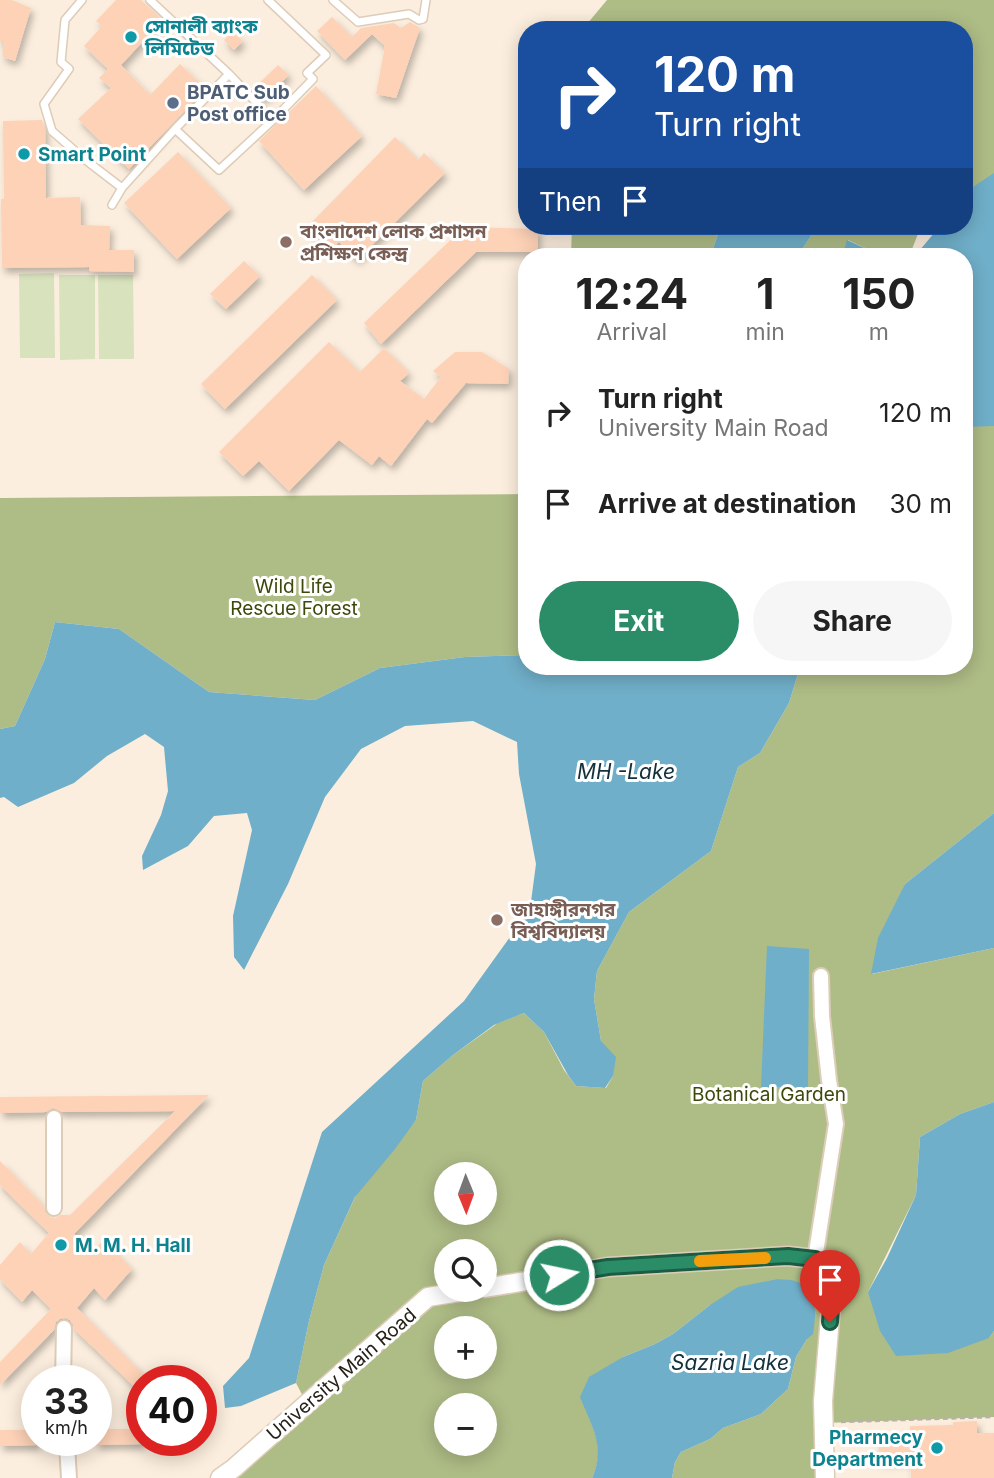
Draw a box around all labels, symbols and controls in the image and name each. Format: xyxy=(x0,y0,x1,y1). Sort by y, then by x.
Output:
place label: সোনালী ব্যাংক লিমিটেড xyxy=(144,15,258,60)
marker: সোনালী ব্যাংক লিমিটেড xyxy=(123,29,139,45)
text: 120 m xyxy=(654,45,795,104)
icon: right xyxy=(539,49,630,140)
place label: BPATC Sub Post office xyxy=(187,81,290,126)
marker: BPATC Sub Post office xyxy=(165,95,181,111)
text: Turn right xyxy=(654,105,801,144)
place label: Smart Point xyxy=(38,143,146,166)
marker: Smart Point xyxy=(16,146,32,162)
icon: arrive xyxy=(616,182,654,220)
text: Then xyxy=(539,186,602,217)
place label: বাংলাদেশ লোক প্রশাসন প্রশিক্ষণ কেন্দ্র xyxy=(299,220,488,265)
marker: বাংলাদেশ লোক প্রশাসন প্রশিক্ষণ কেন্দ্র xyxy=(278,234,294,250)
text: 12:24 xyxy=(575,268,688,319)
text: 1 xyxy=(756,268,774,319)
text: 150 xyxy=(842,268,916,319)
text: Arrival xyxy=(596,318,667,346)
text: min xyxy=(746,318,785,346)
text: m xyxy=(869,318,889,346)
text: Turn right xyxy=(598,383,723,414)
icon: right xyxy=(539,394,577,432)
text: 120 m xyxy=(879,397,952,428)
text: University Main Road xyxy=(598,414,829,442)
icon: arrive xyxy=(539,485,577,523)
text: Arrive at destination xyxy=(598,488,857,519)
text: 30 m xyxy=(889,488,952,519)
park label: Wild Life Rescue Forest xyxy=(230,575,358,620)
button: Exit xyxy=(539,581,739,661)
button: Share xyxy=(753,581,952,661)
water label: MH -Lake xyxy=(577,759,675,784)
place label: জাহাঙ্গীরনগর বিশ্ববিদ্যালয় xyxy=(510,898,616,943)
marker: জাহাঙ্গীরনগর বিশ্ববিদ্যালয় xyxy=(489,912,505,928)
park label: Botanical Garden xyxy=(692,1083,846,1106)
north arrow xyxy=(434,1162,497,1225)
map controls xyxy=(434,1162,497,1456)
place label: M. M. H. Hall xyxy=(75,1234,191,1257)
marker: M. M. H. Hall xyxy=(53,1237,69,1253)
position arrow xyxy=(522,1238,596,1312)
button: search xyxy=(434,1239,497,1302)
pin xyxy=(800,1250,860,1322)
icon: arrive xyxy=(811,1261,849,1299)
street label: University Main Road xyxy=(262,1303,421,1446)
button: + xyxy=(434,1316,497,1379)
water label: Sazria Lake xyxy=(671,1350,789,1375)
speed limit sign: 40 xyxy=(126,1365,217,1456)
text: 33 xyxy=(44,1380,89,1422)
button: − xyxy=(434,1393,497,1456)
text: km/h xyxy=(45,1417,88,1438)
place label: Pharmecy Department xyxy=(812,1426,924,1471)
marker: Pharmecy Department xyxy=(929,1440,945,1456)

